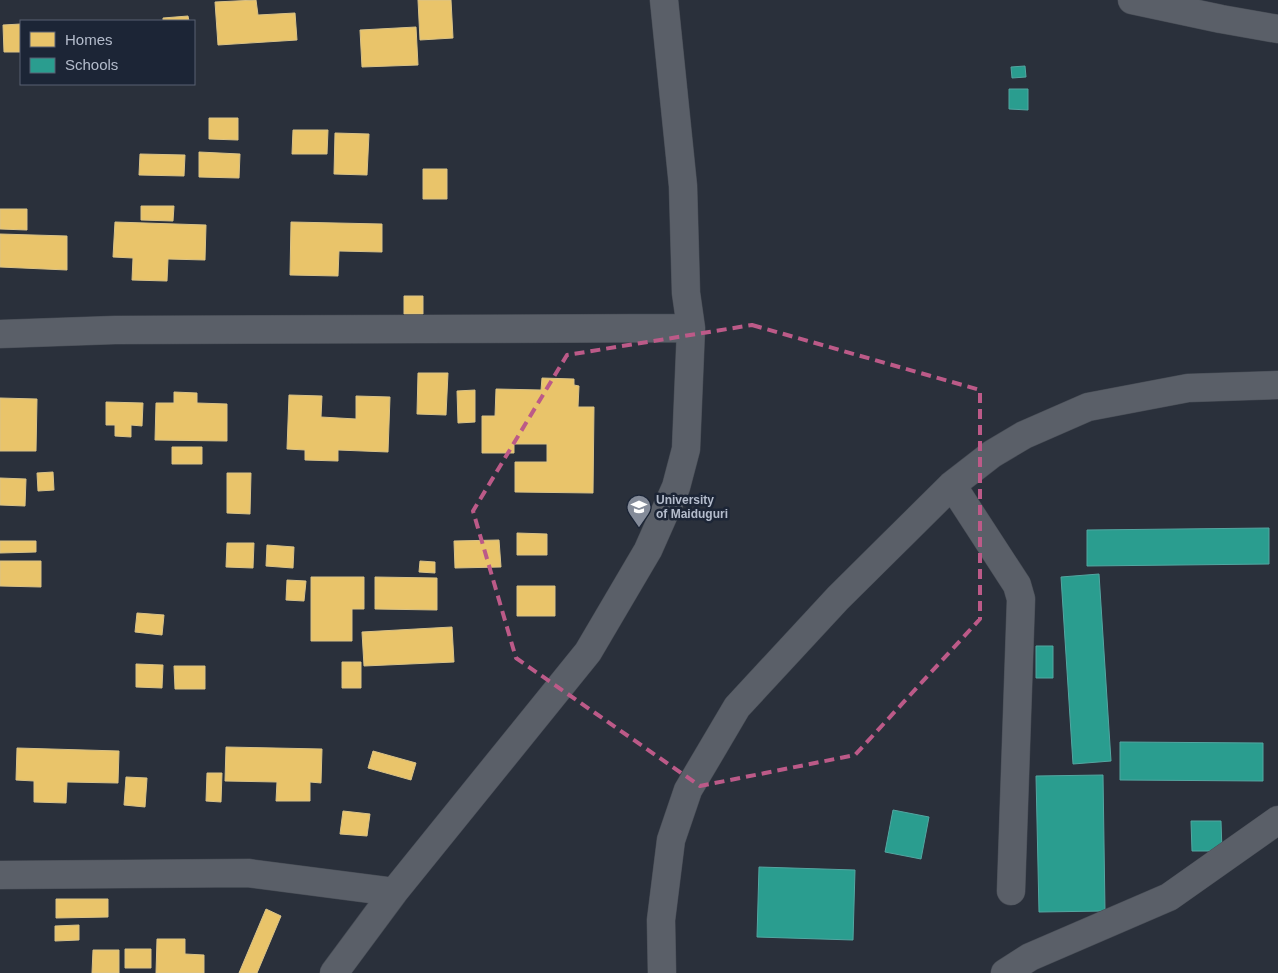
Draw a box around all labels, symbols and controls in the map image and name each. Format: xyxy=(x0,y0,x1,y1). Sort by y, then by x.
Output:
legend xyxy=(20,20,195,85)
text: Homes xyxy=(65,31,113,48)
text: Schools xyxy=(65,56,118,73)
place label: University of Maiduguri xyxy=(656,493,728,521)
school or university icon: University of Maiduguri xyxy=(626,494,652,528)

